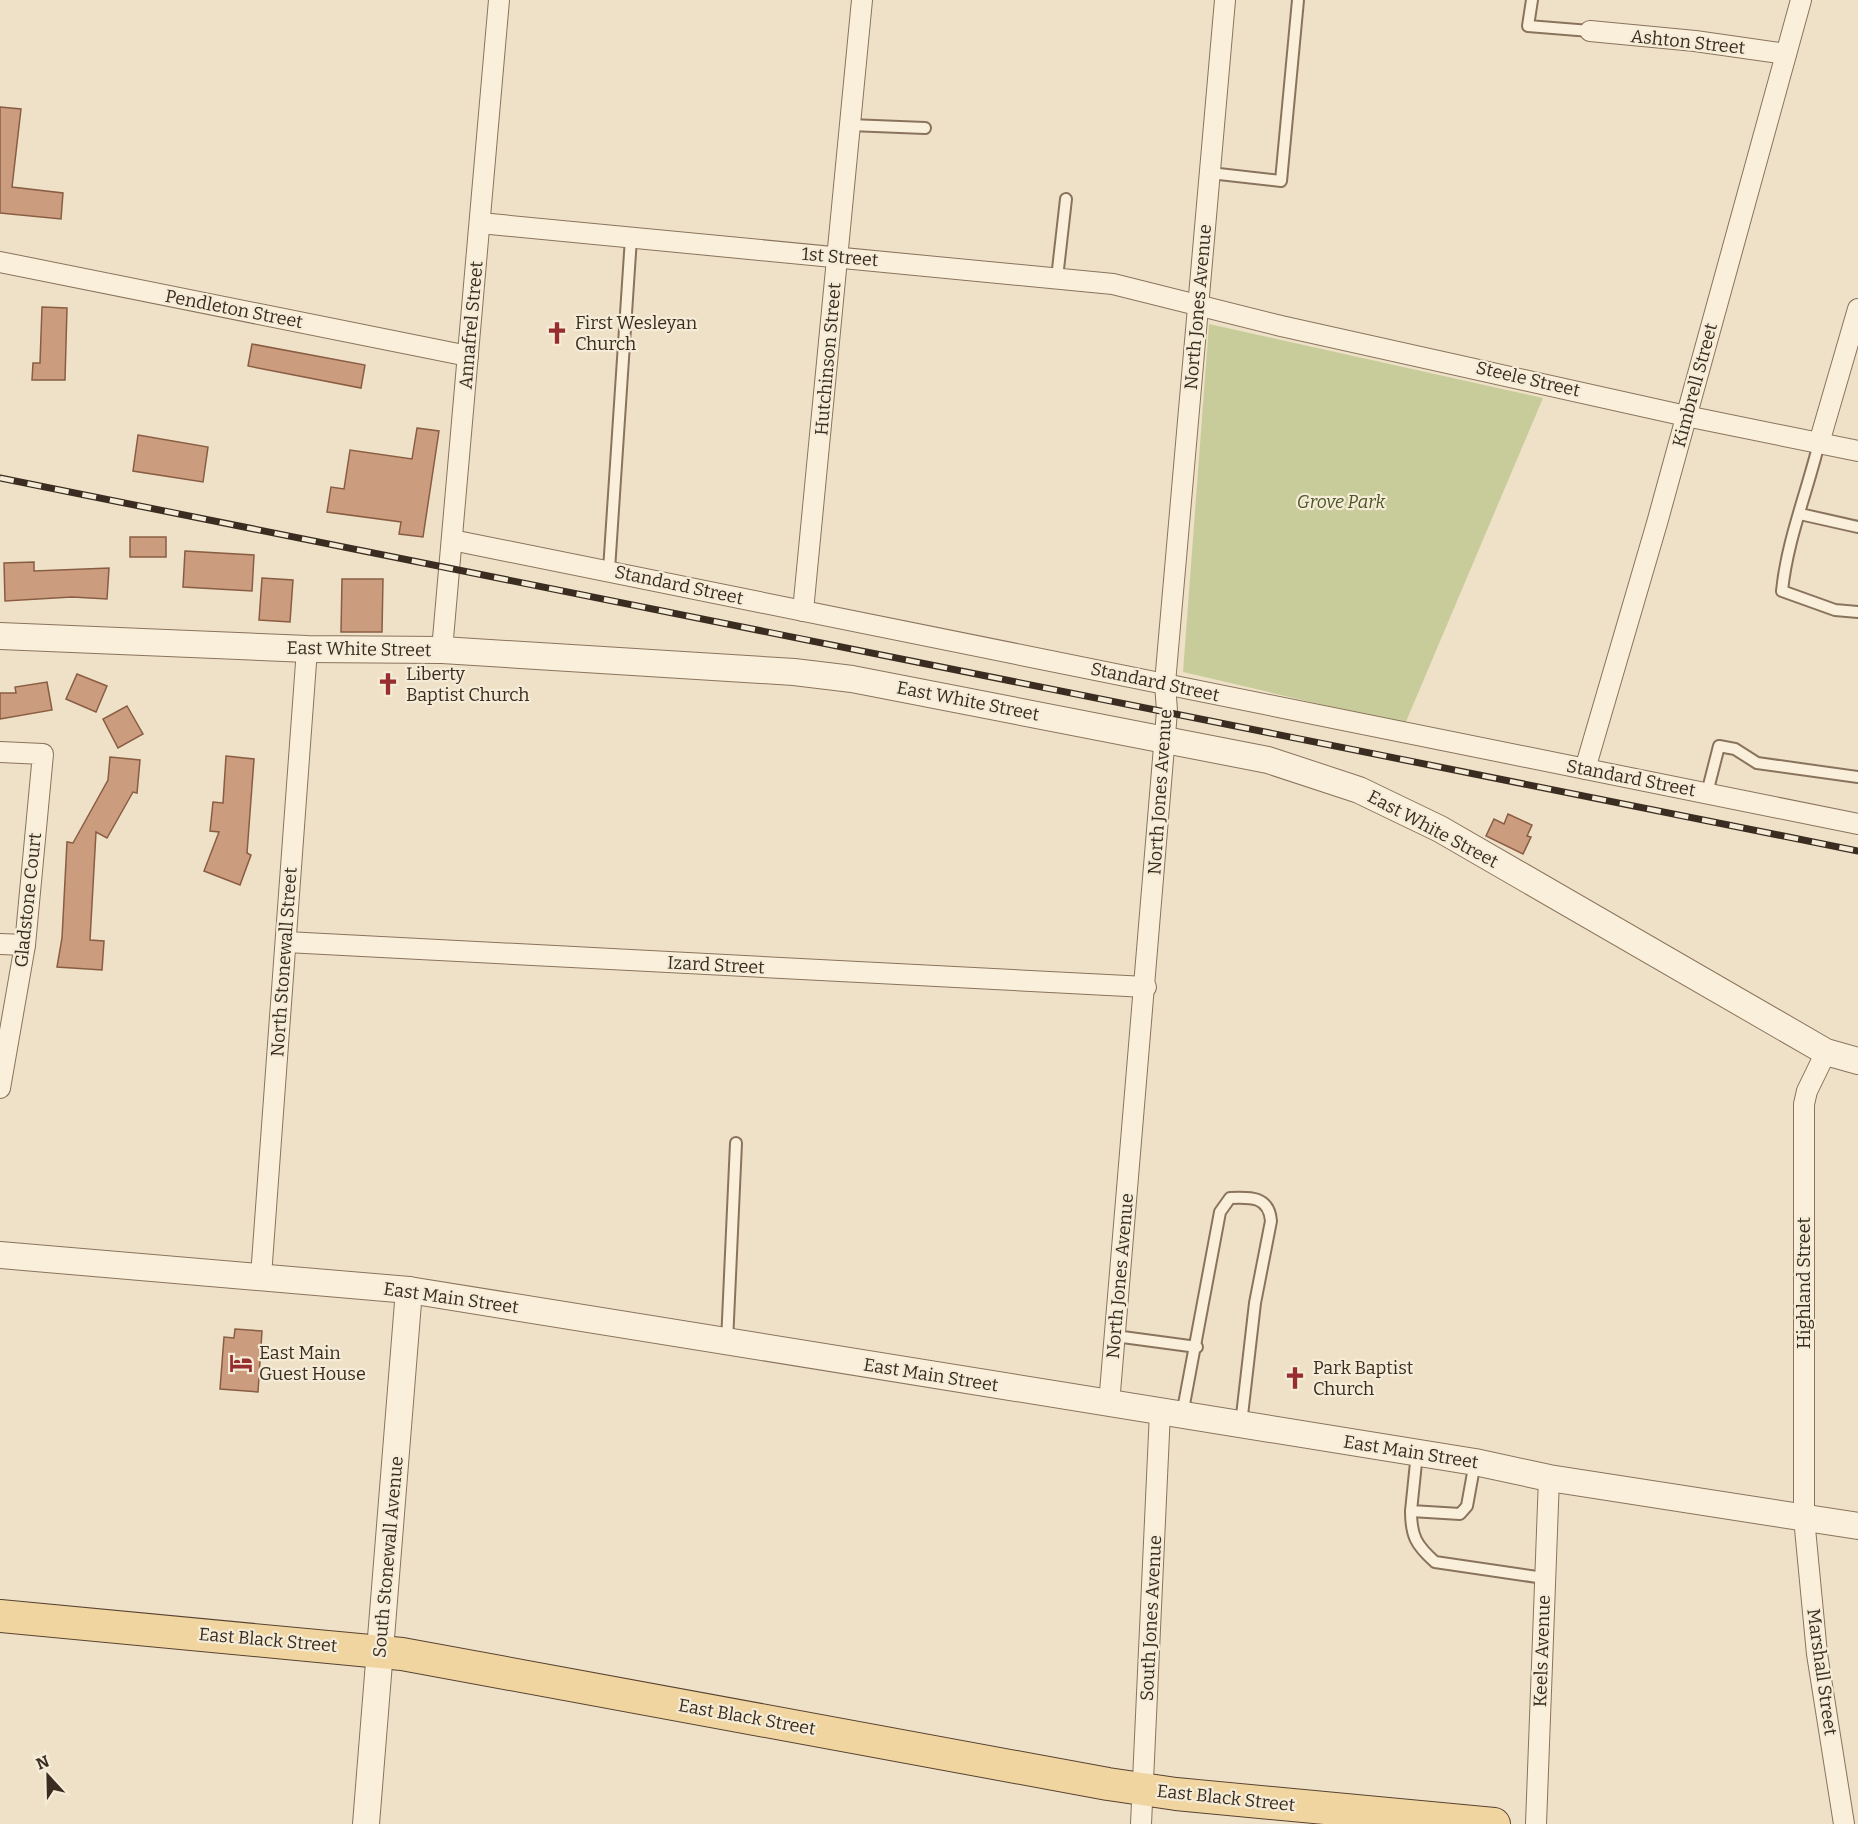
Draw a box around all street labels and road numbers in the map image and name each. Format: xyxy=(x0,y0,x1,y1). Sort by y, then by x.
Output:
street label: Ashton Street xyxy=(1630,25,1747,59)
street label: North Jones Avenue xyxy=(1180,223,1216,391)
street label: 1st Street xyxy=(801,243,880,271)
street label: Annafrel Street xyxy=(454,260,488,390)
street label: Hutchinson Street xyxy=(810,281,846,436)
street label: Pendleton Street xyxy=(163,285,305,333)
street label: Kimbrell Street xyxy=(1668,320,1722,449)
street label: Steele Street xyxy=(1474,356,1583,402)
street label: Standard Street xyxy=(613,561,746,609)
street label: East White Street xyxy=(286,637,432,661)
street label: Standard Street xyxy=(1089,658,1222,706)
street label: East White Street xyxy=(895,676,1042,726)
street label: North Jones Avenue xyxy=(1143,708,1177,876)
street label: Standard Street xyxy=(1565,755,1698,801)
street label: East White Street xyxy=(1364,785,1502,873)
street label: Gladstone Court xyxy=(10,831,46,969)
street label: North Stonewall Street xyxy=(266,866,302,1058)
street label: Izard Street xyxy=(667,951,766,979)
street label: North Jones Avenue xyxy=(1102,1192,1138,1360)
street label: Highland Street xyxy=(1793,1217,1815,1349)
street label: East Main Street xyxy=(382,1278,520,1318)
street label: East Main Street xyxy=(862,1353,1000,1397)
street label: East Main Street xyxy=(1342,1430,1480,1474)
street label: South Stonewall Avenue xyxy=(368,1455,408,1659)
street label: South Jones Avenue xyxy=(1136,1535,1166,1701)
street label: Keels Avenue xyxy=(1529,1594,1555,1708)
street label: Marshall Street xyxy=(1802,1607,1842,1737)
street label: East Black Street xyxy=(198,1623,339,1657)
street label: East Black Street xyxy=(677,1694,818,1740)
street label: East Black Street xyxy=(1156,1780,1297,1816)

